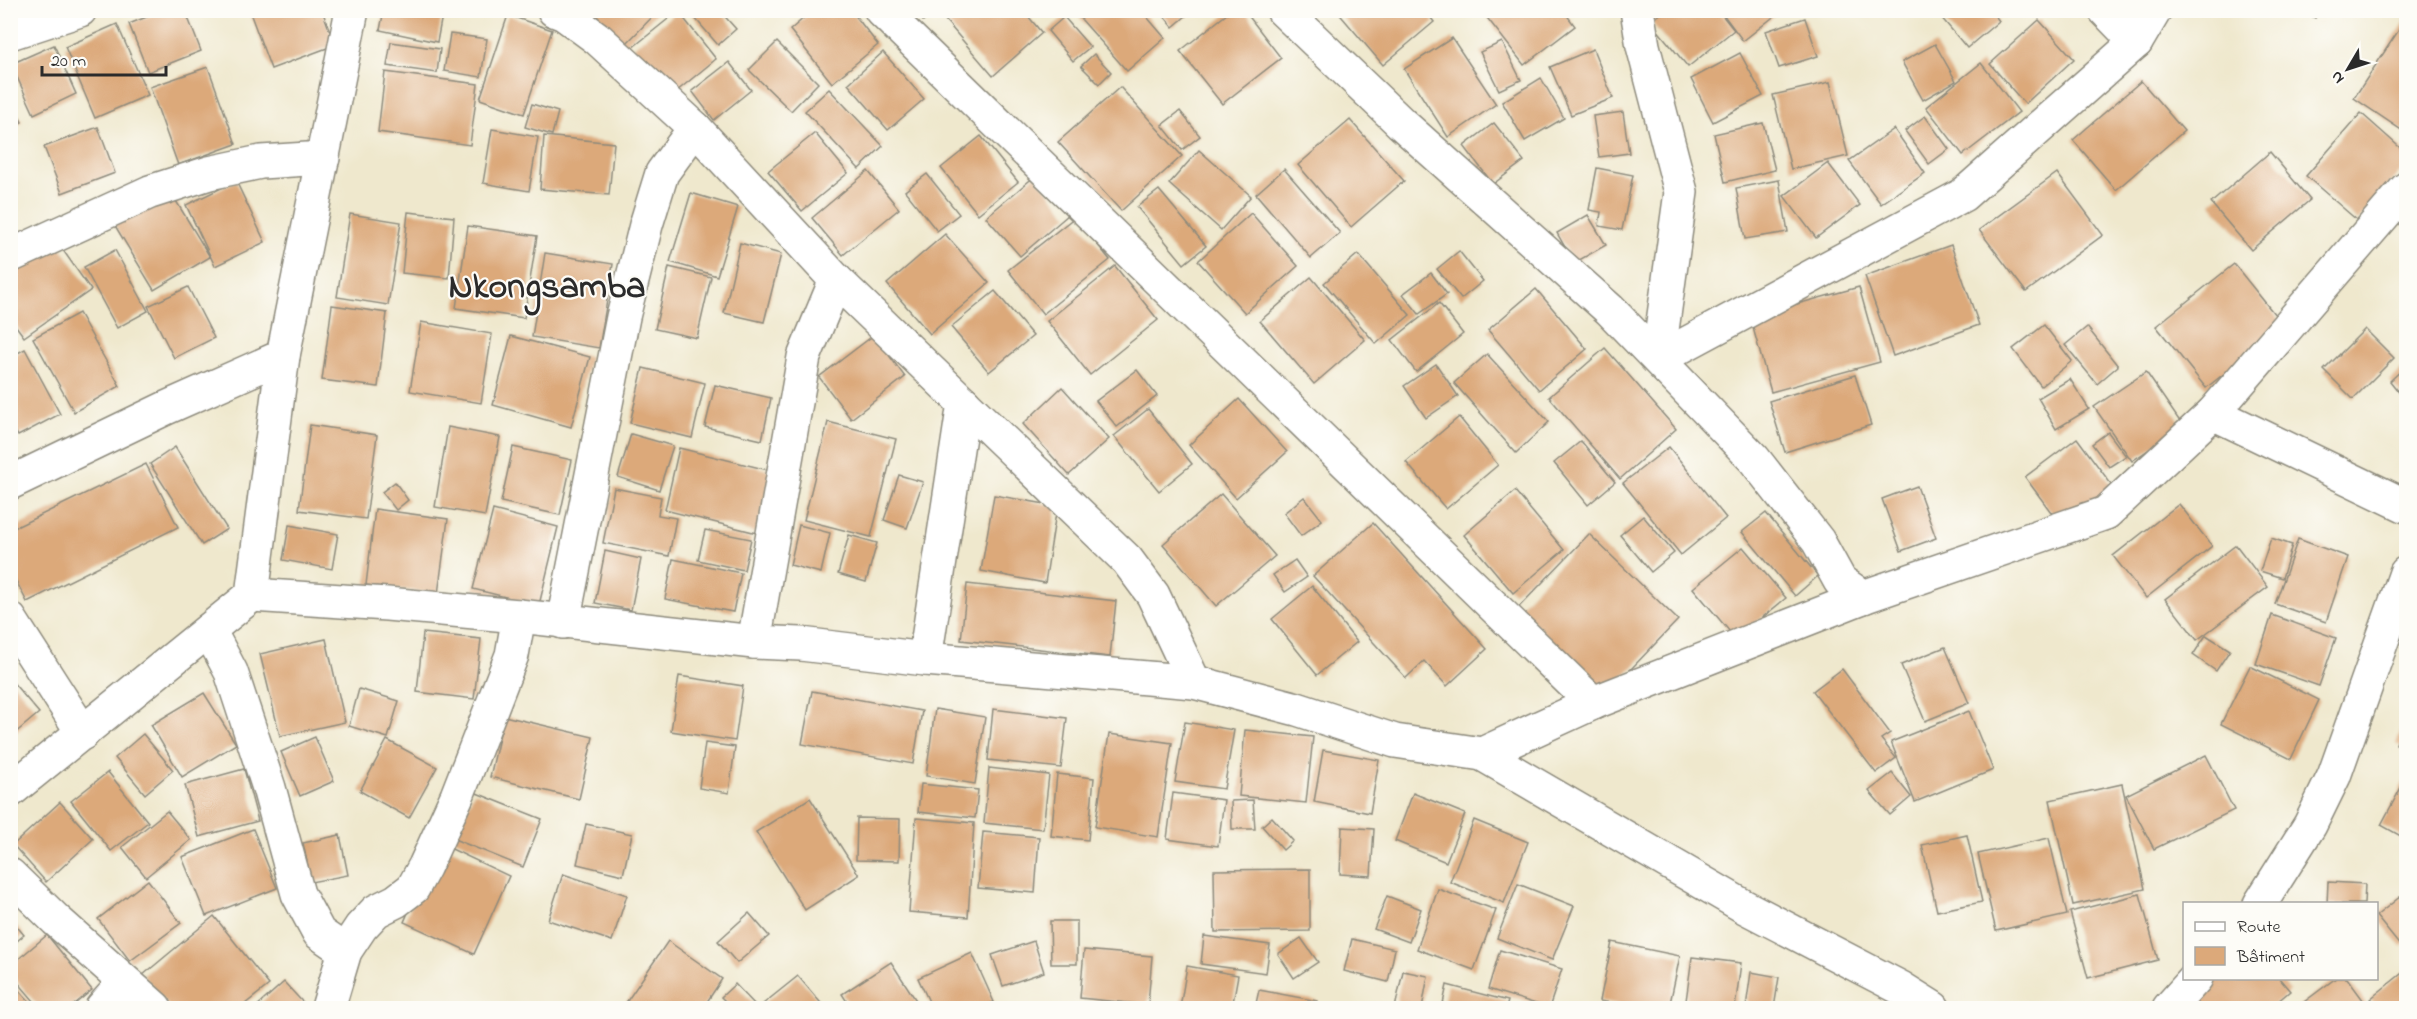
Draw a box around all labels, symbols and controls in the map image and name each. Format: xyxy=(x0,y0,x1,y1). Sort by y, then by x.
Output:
scale bar xyxy=(42,39,166,77)
north arrow xyxy=(2318,39,2378,99)
text: 20 m xyxy=(51,49,86,75)
text: N xyxy=(2325,65,2351,89)
district label: Nkongsamba xyxy=(449,262,645,316)
legend xyxy=(2183,902,2378,980)
text: Route xyxy=(2237,915,2282,941)
text: Bâtiment xyxy=(2236,945,2305,971)

